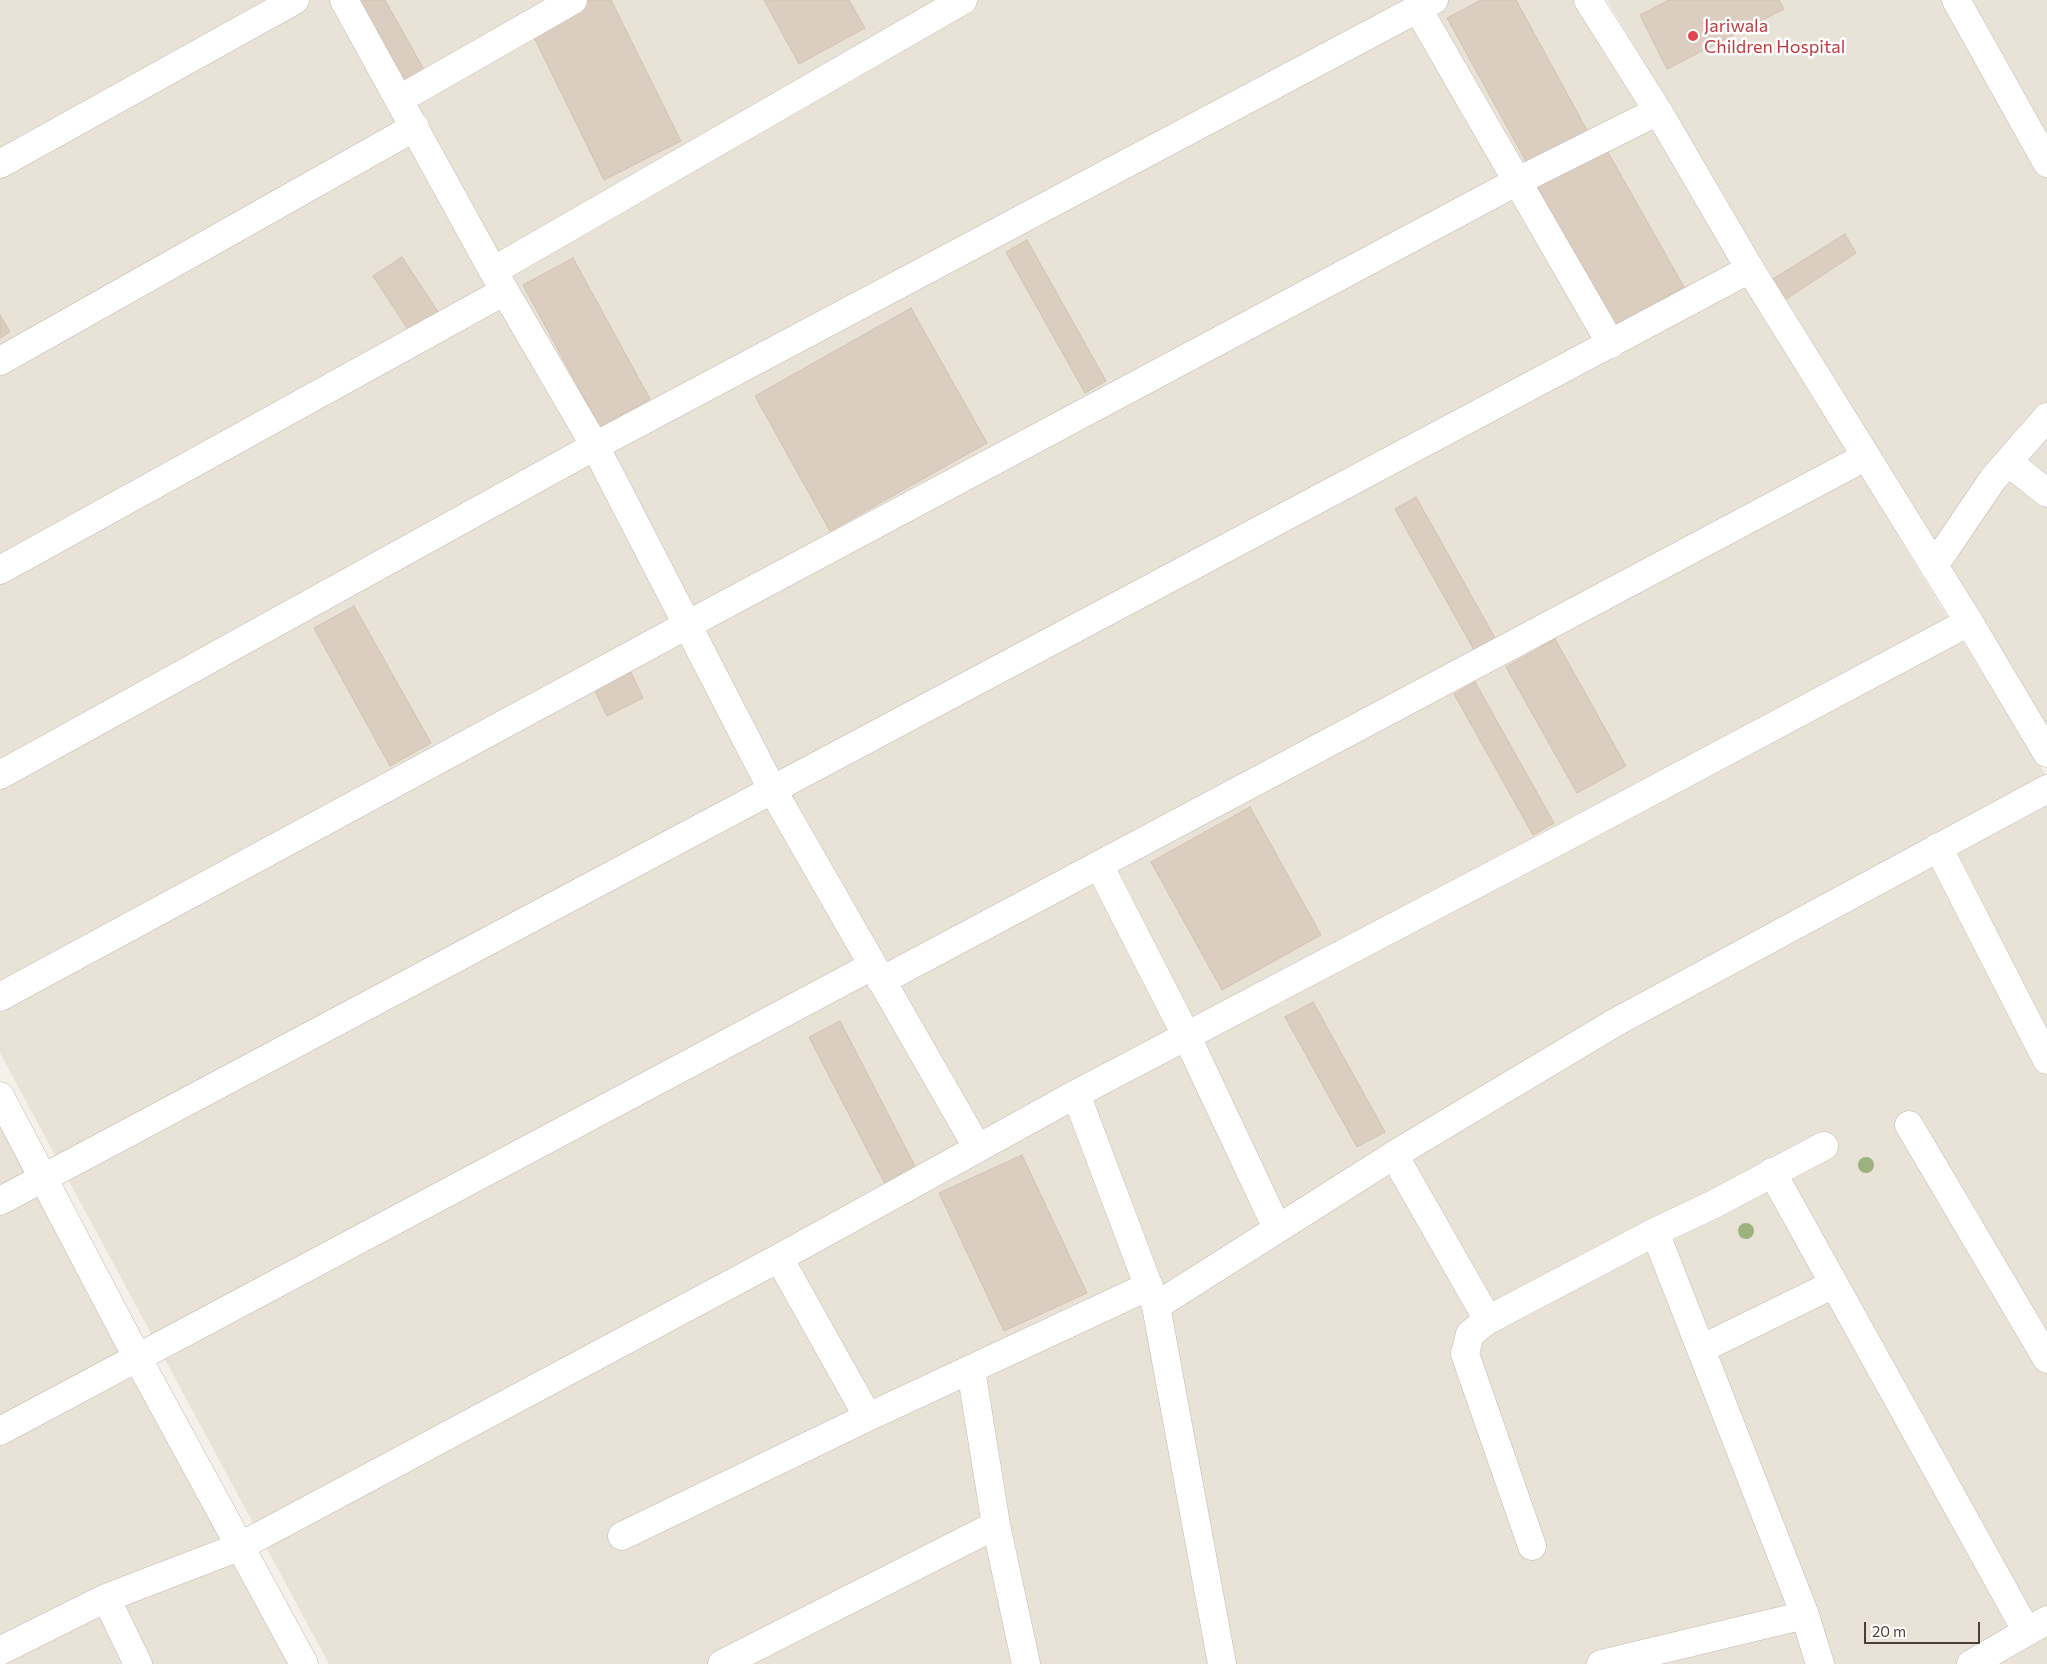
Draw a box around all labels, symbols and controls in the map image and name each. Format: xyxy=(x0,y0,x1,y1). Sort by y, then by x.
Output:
place label: Jariwala Children Hospital xyxy=(1704,15,1845,58)
marker: Jariwala Children Hospital xyxy=(1686,29,1700,43)
scale bar xyxy=(1867,1612,1983,1644)
text: 20 m xyxy=(1872,1622,1906,1640)

